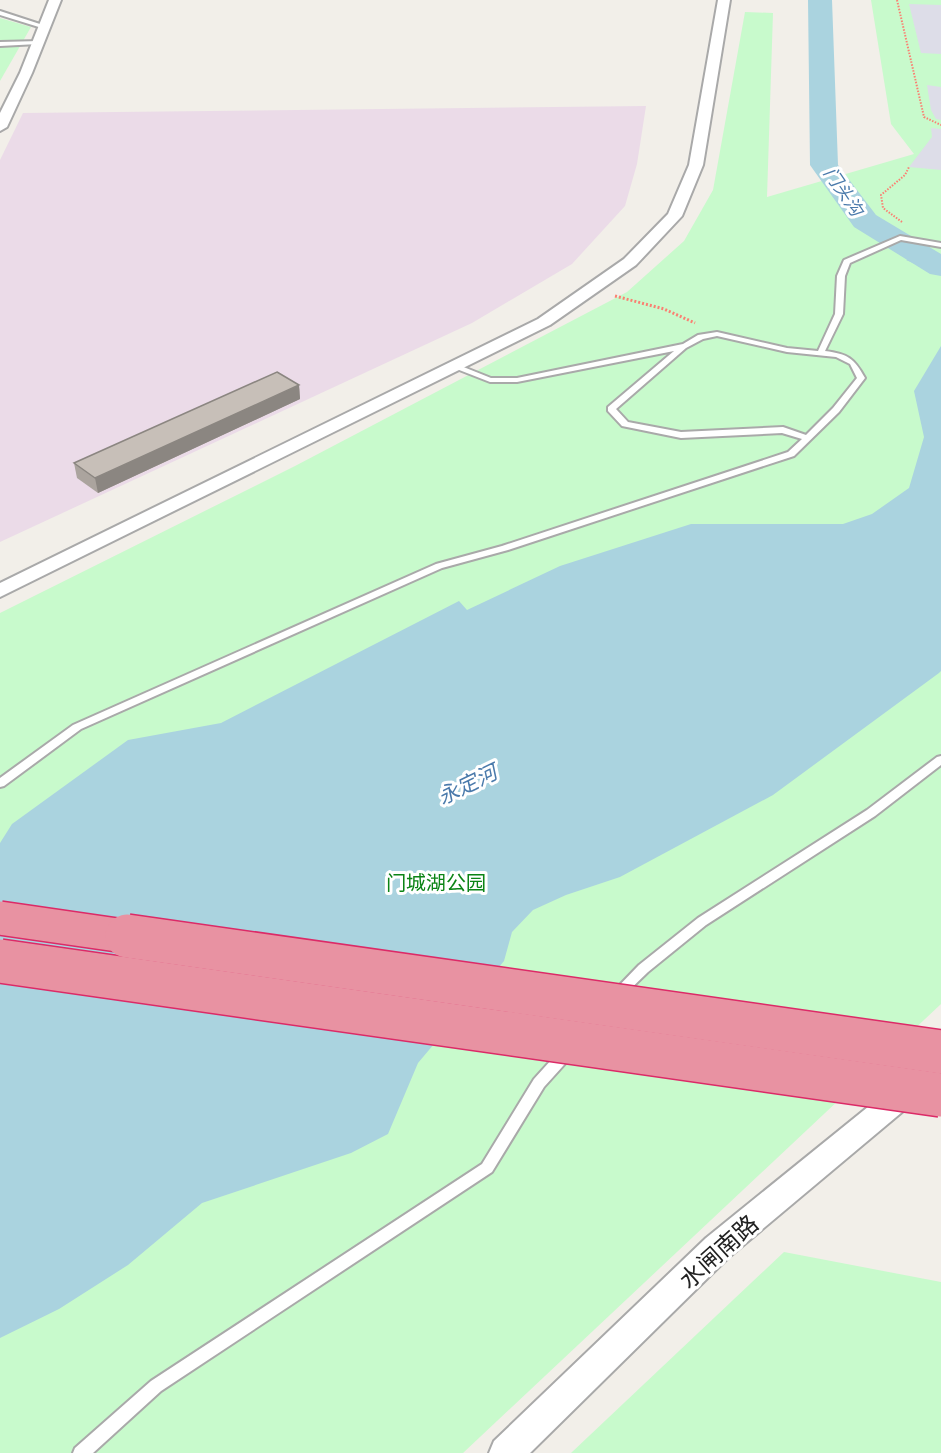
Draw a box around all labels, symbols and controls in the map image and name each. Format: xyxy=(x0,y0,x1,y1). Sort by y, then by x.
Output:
water label: 门头沟 xyxy=(819,162,870,222)
water label: 永定河 xyxy=(433,756,505,810)
park label: 门城湖公园 xyxy=(386,869,486,896)
street label: 水闸南路 xyxy=(671,1207,765,1295)

